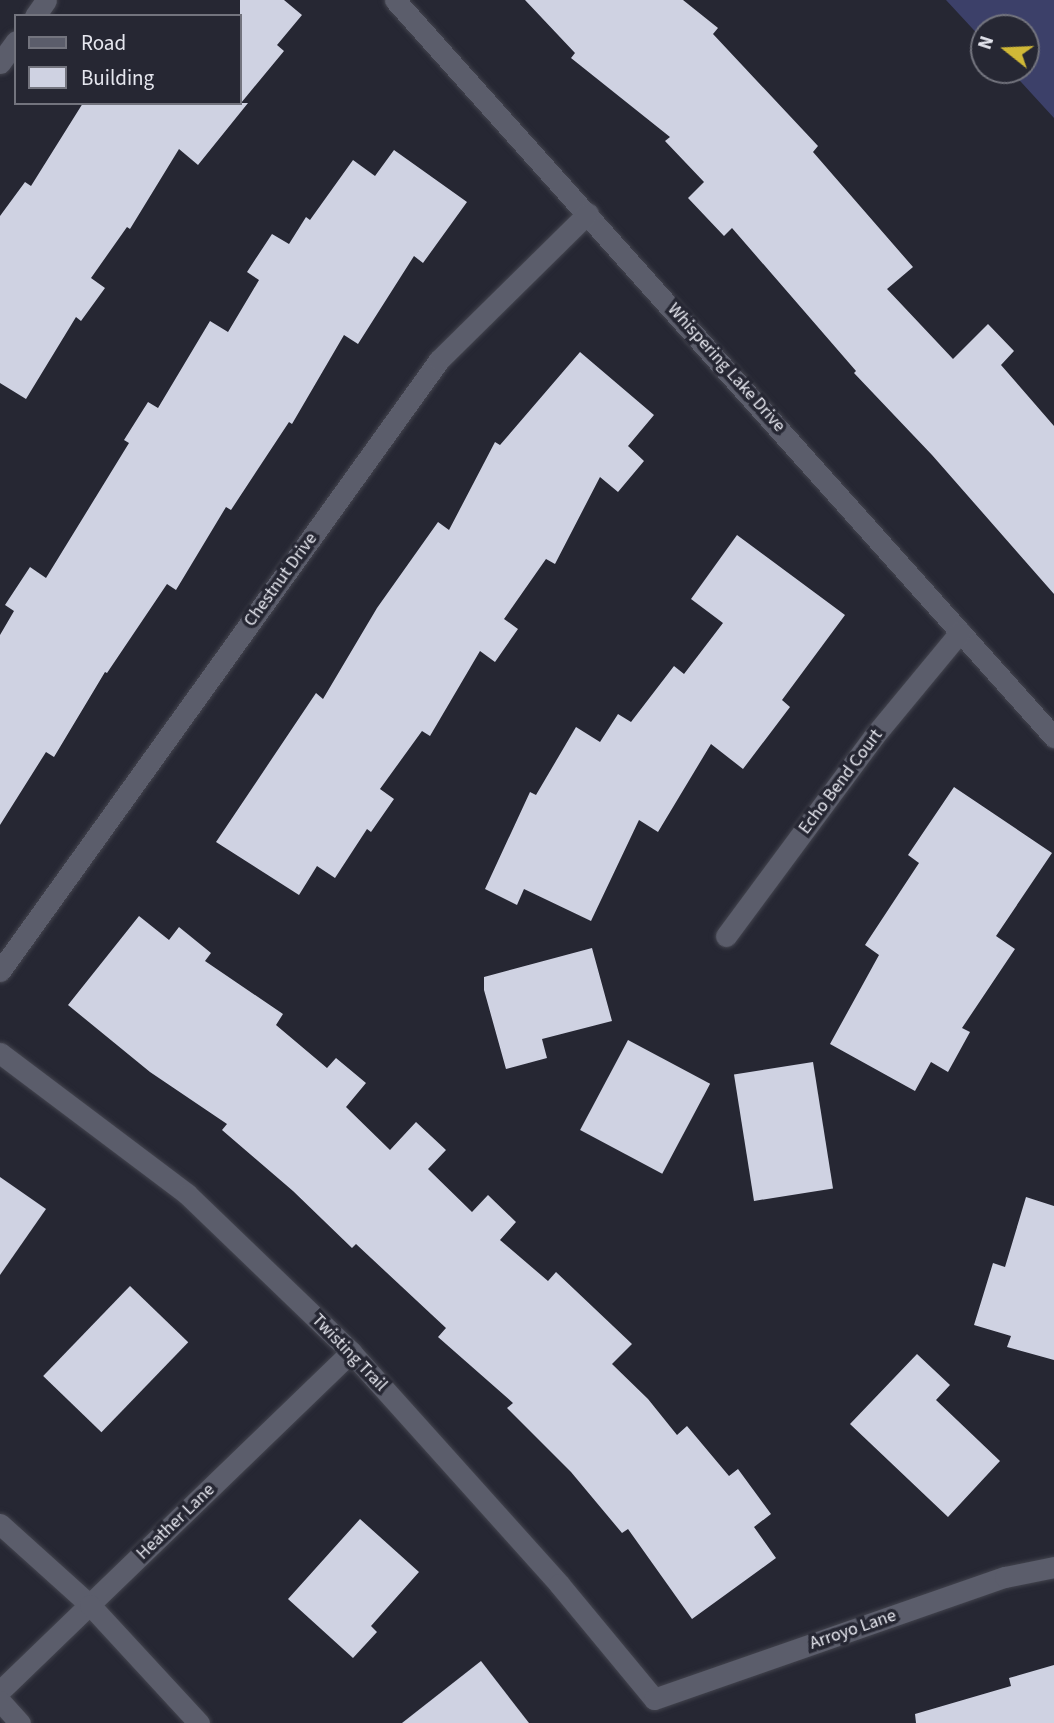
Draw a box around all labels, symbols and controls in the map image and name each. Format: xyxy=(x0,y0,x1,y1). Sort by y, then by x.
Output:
legend xyxy=(14,14,242,105)
north arrow xyxy=(970,14,1040,84)
text: Road xyxy=(81,28,126,58)
text: N xyxy=(972,33,1001,53)
text: Building xyxy=(81,63,154,93)
street label: Whispering Lake Drive xyxy=(662,299,790,437)
street label: Chestnut Drive xyxy=(240,529,322,631)
street label: Echo Bend Court xyxy=(795,725,887,839)
street label: Twisting Trail xyxy=(307,1310,391,1396)
street label: Heather Lane xyxy=(132,1479,220,1565)
street label: Arroyo Lane xyxy=(807,1605,899,1655)

